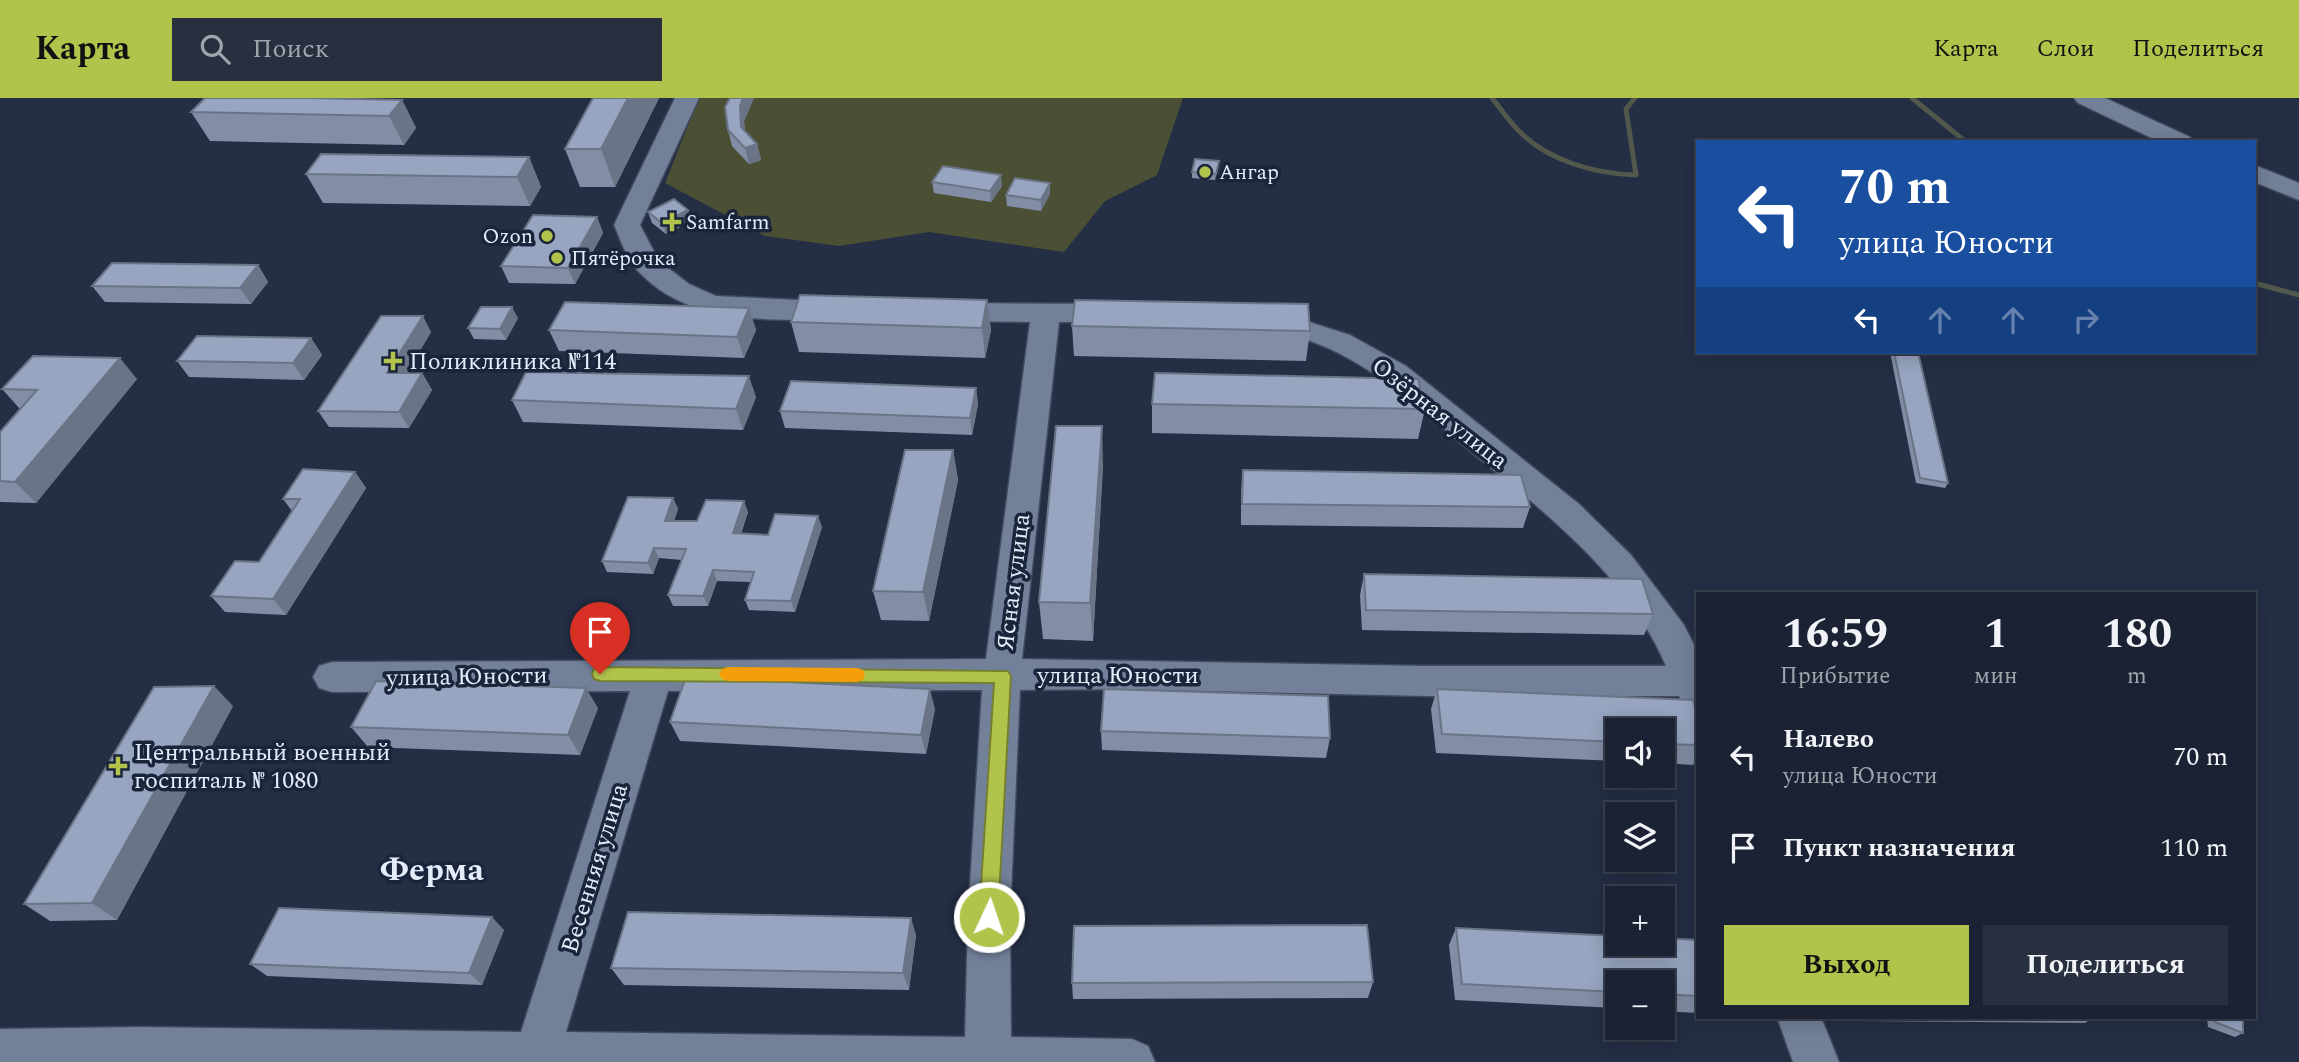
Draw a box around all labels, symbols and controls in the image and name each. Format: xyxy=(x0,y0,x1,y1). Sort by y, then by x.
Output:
search box xyxy=(172,18,662,81)
text: Карта xyxy=(35,24,130,74)
text: Поиск xyxy=(252,29,329,69)
icon: search xyxy=(196,30,234,68)
text: Карта xyxy=(1933,31,1999,67)
text: Слои xyxy=(2037,31,2094,67)
text: Поделиться xyxy=(2132,31,2264,67)
text: 70 m xyxy=(1839,151,1950,226)
place label: Ангар xyxy=(1219,157,1279,189)
marker: Ангар xyxy=(1197,164,1213,180)
icon: left xyxy=(1724,168,1815,259)
place label: Samfarm xyxy=(686,207,770,239)
marker: Samfarm xyxy=(664,214,680,230)
text: улица Юности xyxy=(1839,219,2054,268)
place label: Ozon xyxy=(483,221,533,253)
marker: Ozon xyxy=(539,228,555,244)
place label: Пятёрочка xyxy=(571,243,676,275)
marker: Пятёрочка xyxy=(549,250,565,266)
icon: left xyxy=(1848,301,1886,339)
icon: ahead xyxy=(1921,301,1959,339)
icon: ahead xyxy=(1994,301,2032,339)
icon: right xyxy=(2067,301,2105,339)
place label: Поликлиника №114 xyxy=(409,344,616,380)
street label: Озёрная улица xyxy=(1363,349,1516,479)
marker: Поликлиника №114 xyxy=(383,351,403,371)
street label: Ясная улица xyxy=(988,511,1040,653)
pin xyxy=(570,602,630,674)
text: 16:59 xyxy=(1782,603,1888,666)
text: 1 xyxy=(1984,603,2008,666)
text: 180 xyxy=(2102,603,2172,666)
icon: arrive xyxy=(581,613,619,651)
street label: улица Юности xyxy=(385,658,548,696)
street label: улица Юности xyxy=(1036,658,1199,694)
text: Прибытие xyxy=(1780,659,1890,694)
text: мин xyxy=(1974,659,2018,694)
text: m xyxy=(2127,659,2147,694)
map controls xyxy=(1605,718,1675,1040)
button: sound xyxy=(1605,718,1675,788)
text: Налево xyxy=(1783,719,1874,759)
place label: Центральный военный госпиталь № 1080 xyxy=(134,735,390,799)
text: 70 m xyxy=(2173,737,2228,777)
icon: left xyxy=(1724,738,1762,776)
marker: Центральный военный госпиталь № 1080 xyxy=(108,756,128,776)
text: улица Юности xyxy=(1783,759,1938,794)
street label: Весенняя улица xyxy=(552,779,638,957)
button: layers xyxy=(1605,802,1675,872)
text: Пункт назначения xyxy=(1783,828,2016,868)
text: 110 m xyxy=(2160,828,2228,868)
icon: arrive xyxy=(1724,829,1762,867)
district label: Ферма xyxy=(380,846,484,895)
position arrow xyxy=(952,880,1026,954)
button: + xyxy=(1605,886,1675,956)
button: Выход xyxy=(1724,925,1969,1005)
button: Поделиться xyxy=(1983,925,2228,1005)
button: − xyxy=(1605,970,1675,1040)

